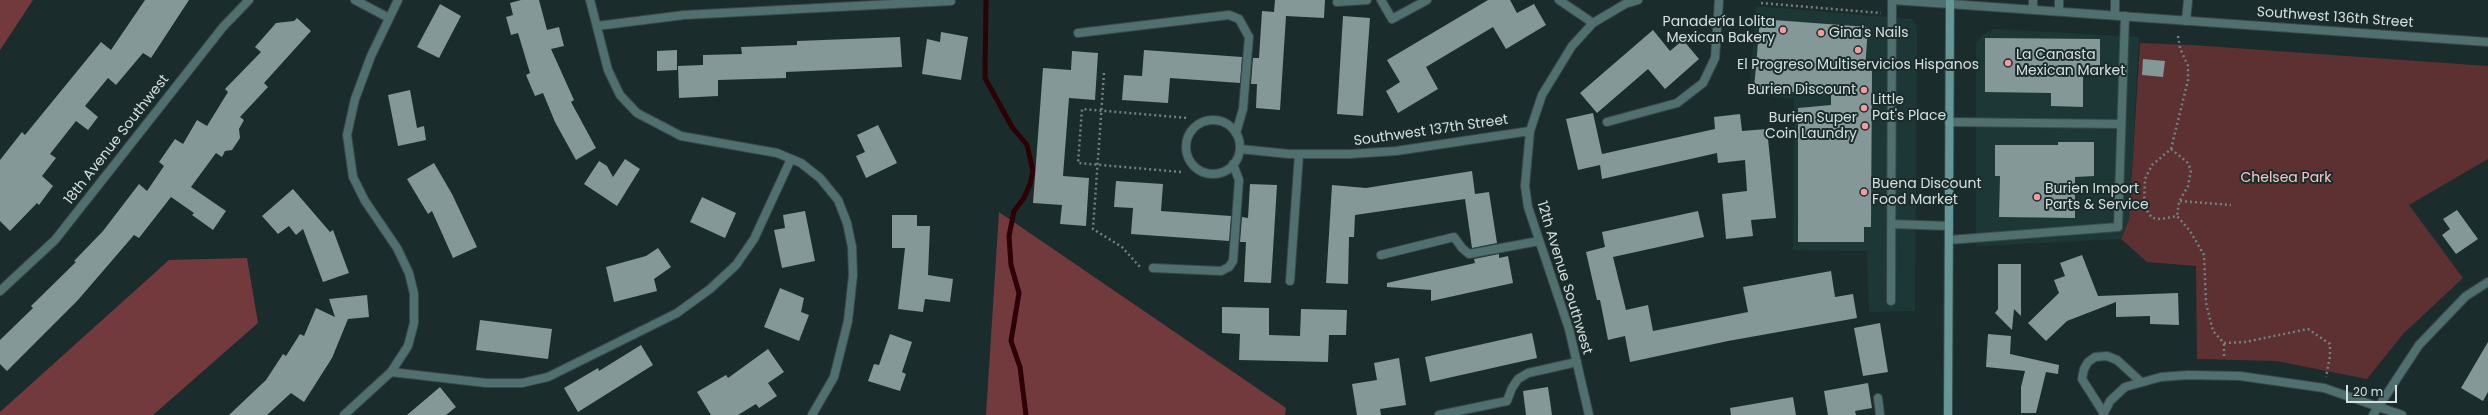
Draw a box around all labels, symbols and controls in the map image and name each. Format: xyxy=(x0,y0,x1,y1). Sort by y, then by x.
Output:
street label: Southwest 136th Street xyxy=(2256,4,2414,32)
place label: Panadería Lolita Mexican Bakery xyxy=(1663,14,1775,46)
marker: Panadería Lolita Mexican Bakery xyxy=(1778,25,1788,35)
place label: Gina's Nails xyxy=(1829,25,1909,41)
marker: Gina's Nails xyxy=(1816,28,1826,38)
marker: El Progreso Multiservicios Hispanos xyxy=(1853,45,1863,55)
place label: La Canasta Mexican Market xyxy=(2016,47,2125,80)
place label: El Progreso Multiservicios Hispanos xyxy=(1737,57,1979,73)
marker: La Canasta Mexican Market xyxy=(2003,58,2013,68)
street label: 18th Avenue Southwest xyxy=(61,72,173,208)
place label: Burien Discount xyxy=(1747,82,1856,98)
marker: Burien Discount xyxy=(1859,85,1869,95)
place label: Little Pat's Place xyxy=(1872,92,1946,124)
marker: Little Pat's Place xyxy=(1859,103,1869,113)
place label: Burien Super Coin Laundry xyxy=(1765,110,1857,142)
street label: Southwest 137th Street xyxy=(1353,112,1509,150)
marker: Burien Super Coin Laundry xyxy=(1860,121,1870,131)
park label: Chelsea Park xyxy=(2240,170,2332,186)
place label: Buena Discount Food Market xyxy=(1872,176,1982,208)
place label: Burien Import Parts & Service xyxy=(2045,181,2149,214)
marker: Buena Discount Food Market xyxy=(1859,187,1869,197)
marker: Burien Import Parts & Service xyxy=(2032,192,2042,202)
street label: 12th Avenue Southwest xyxy=(1533,199,1595,357)
scale bar xyxy=(2348,377,2399,403)
text: 20 m xyxy=(2353,383,2383,400)

